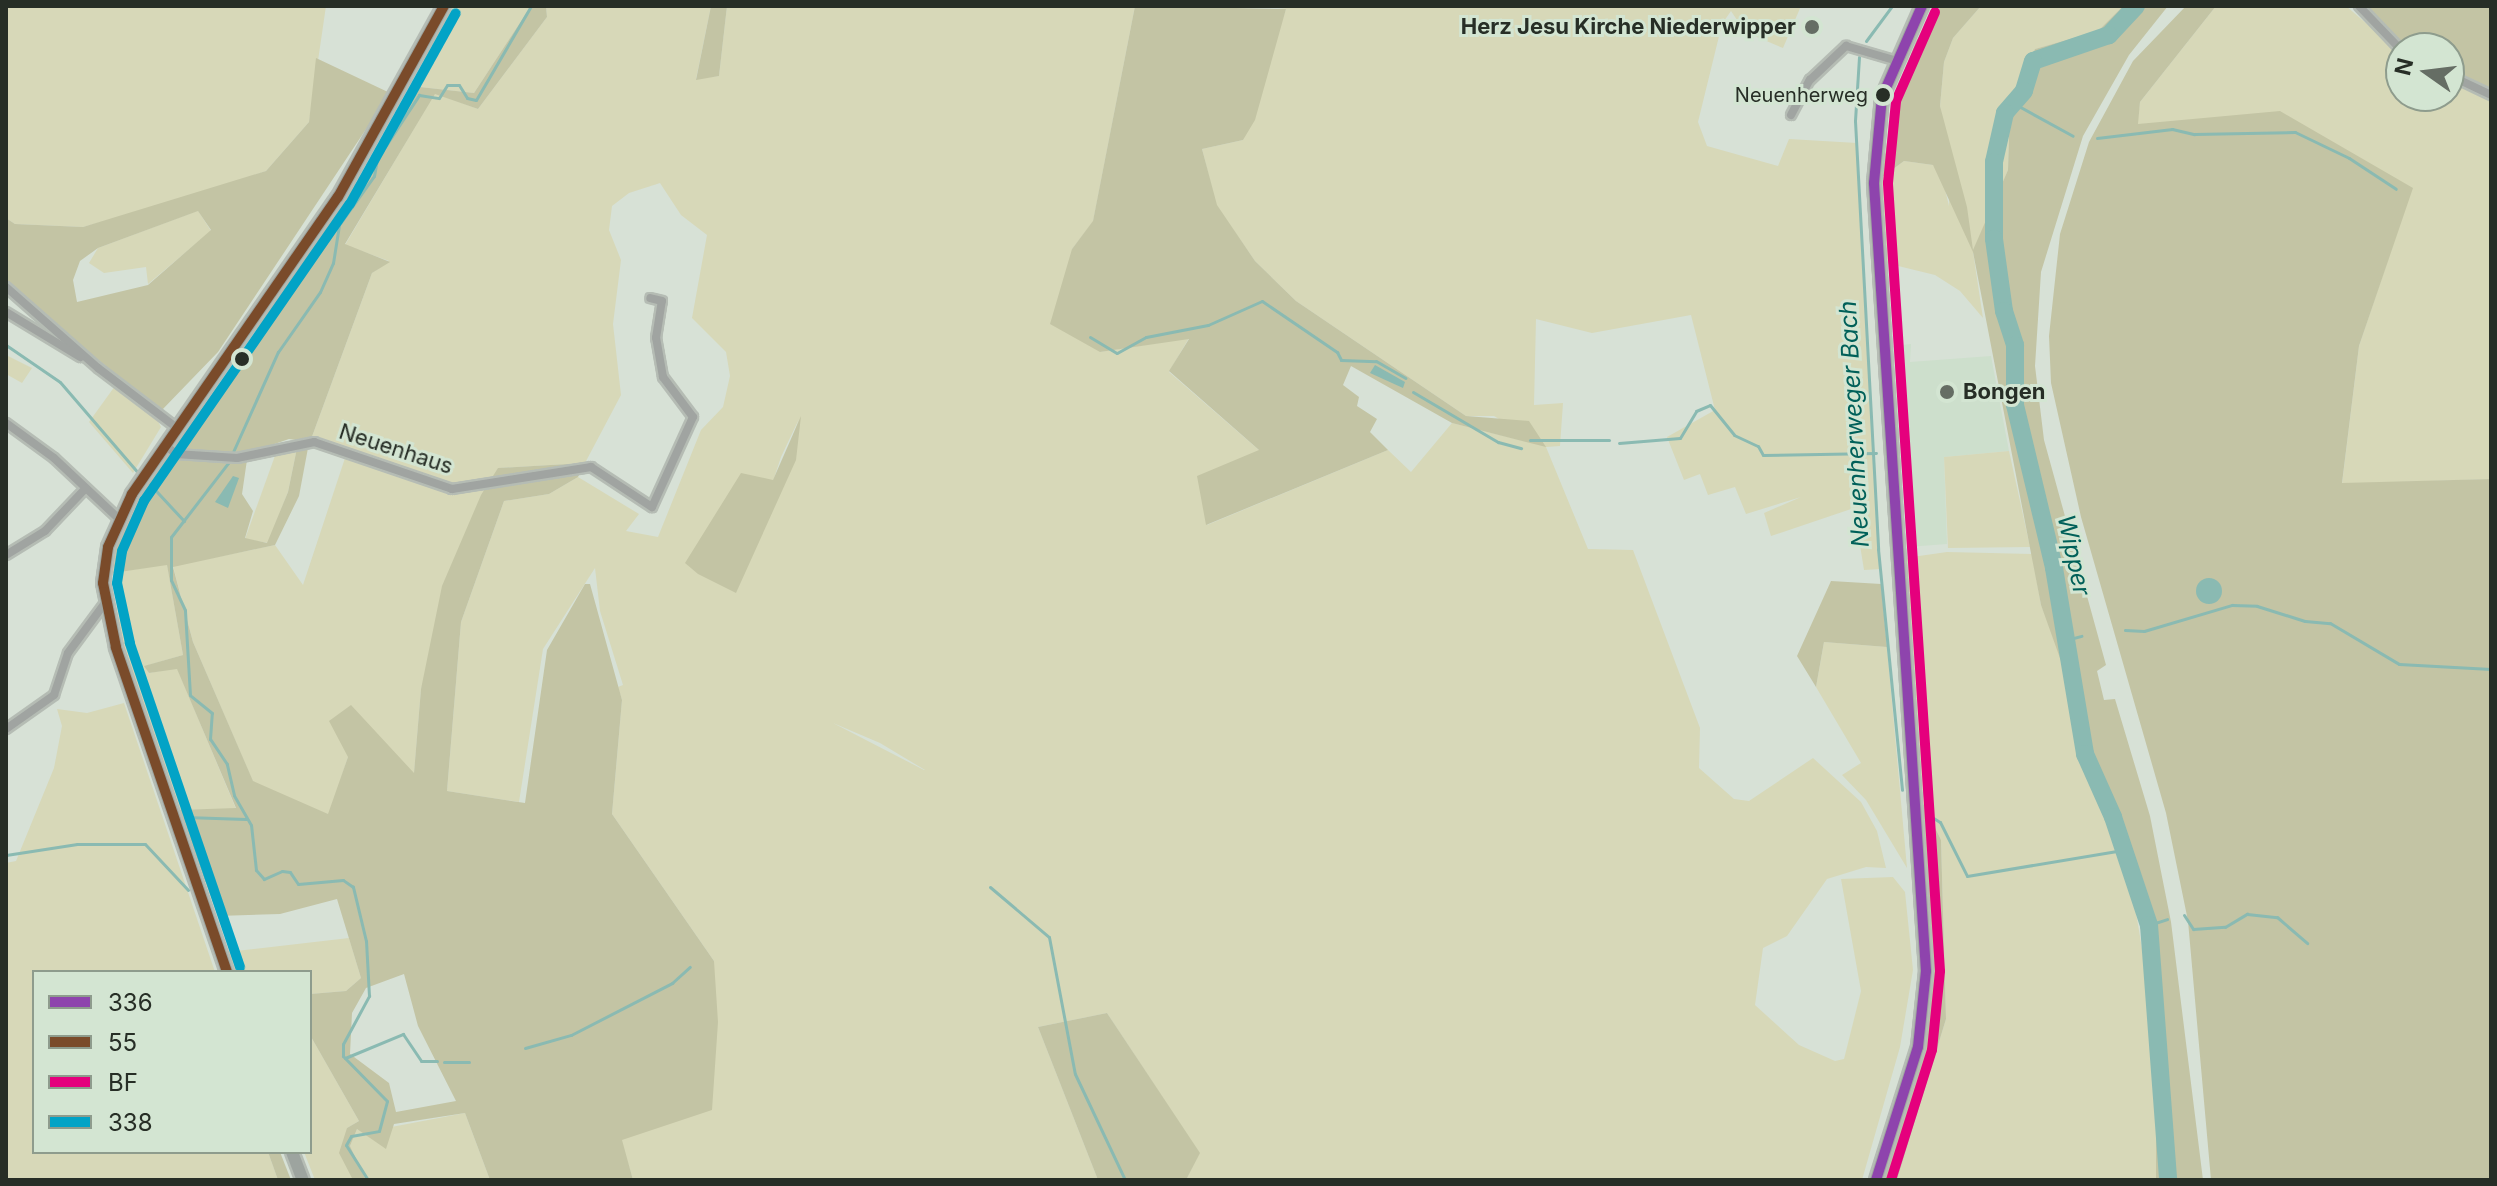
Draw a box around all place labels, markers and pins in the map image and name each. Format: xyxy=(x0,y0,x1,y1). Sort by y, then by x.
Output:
place label: Herz Jesu Kirche Niederwipper xyxy=(1461,14,1796,40)
marker: Herz Jesu Kirche Niederwipper xyxy=(1803,18,1821,36)
place label: Neuenherweg xyxy=(1735,83,1868,107)
marker: Neuenherweg xyxy=(1875,87,1891,103)
unlabelled marker xyxy=(234,351,250,367)
place label: Bongen xyxy=(1963,379,2045,405)
marker: Bongen xyxy=(1938,383,1956,401)

